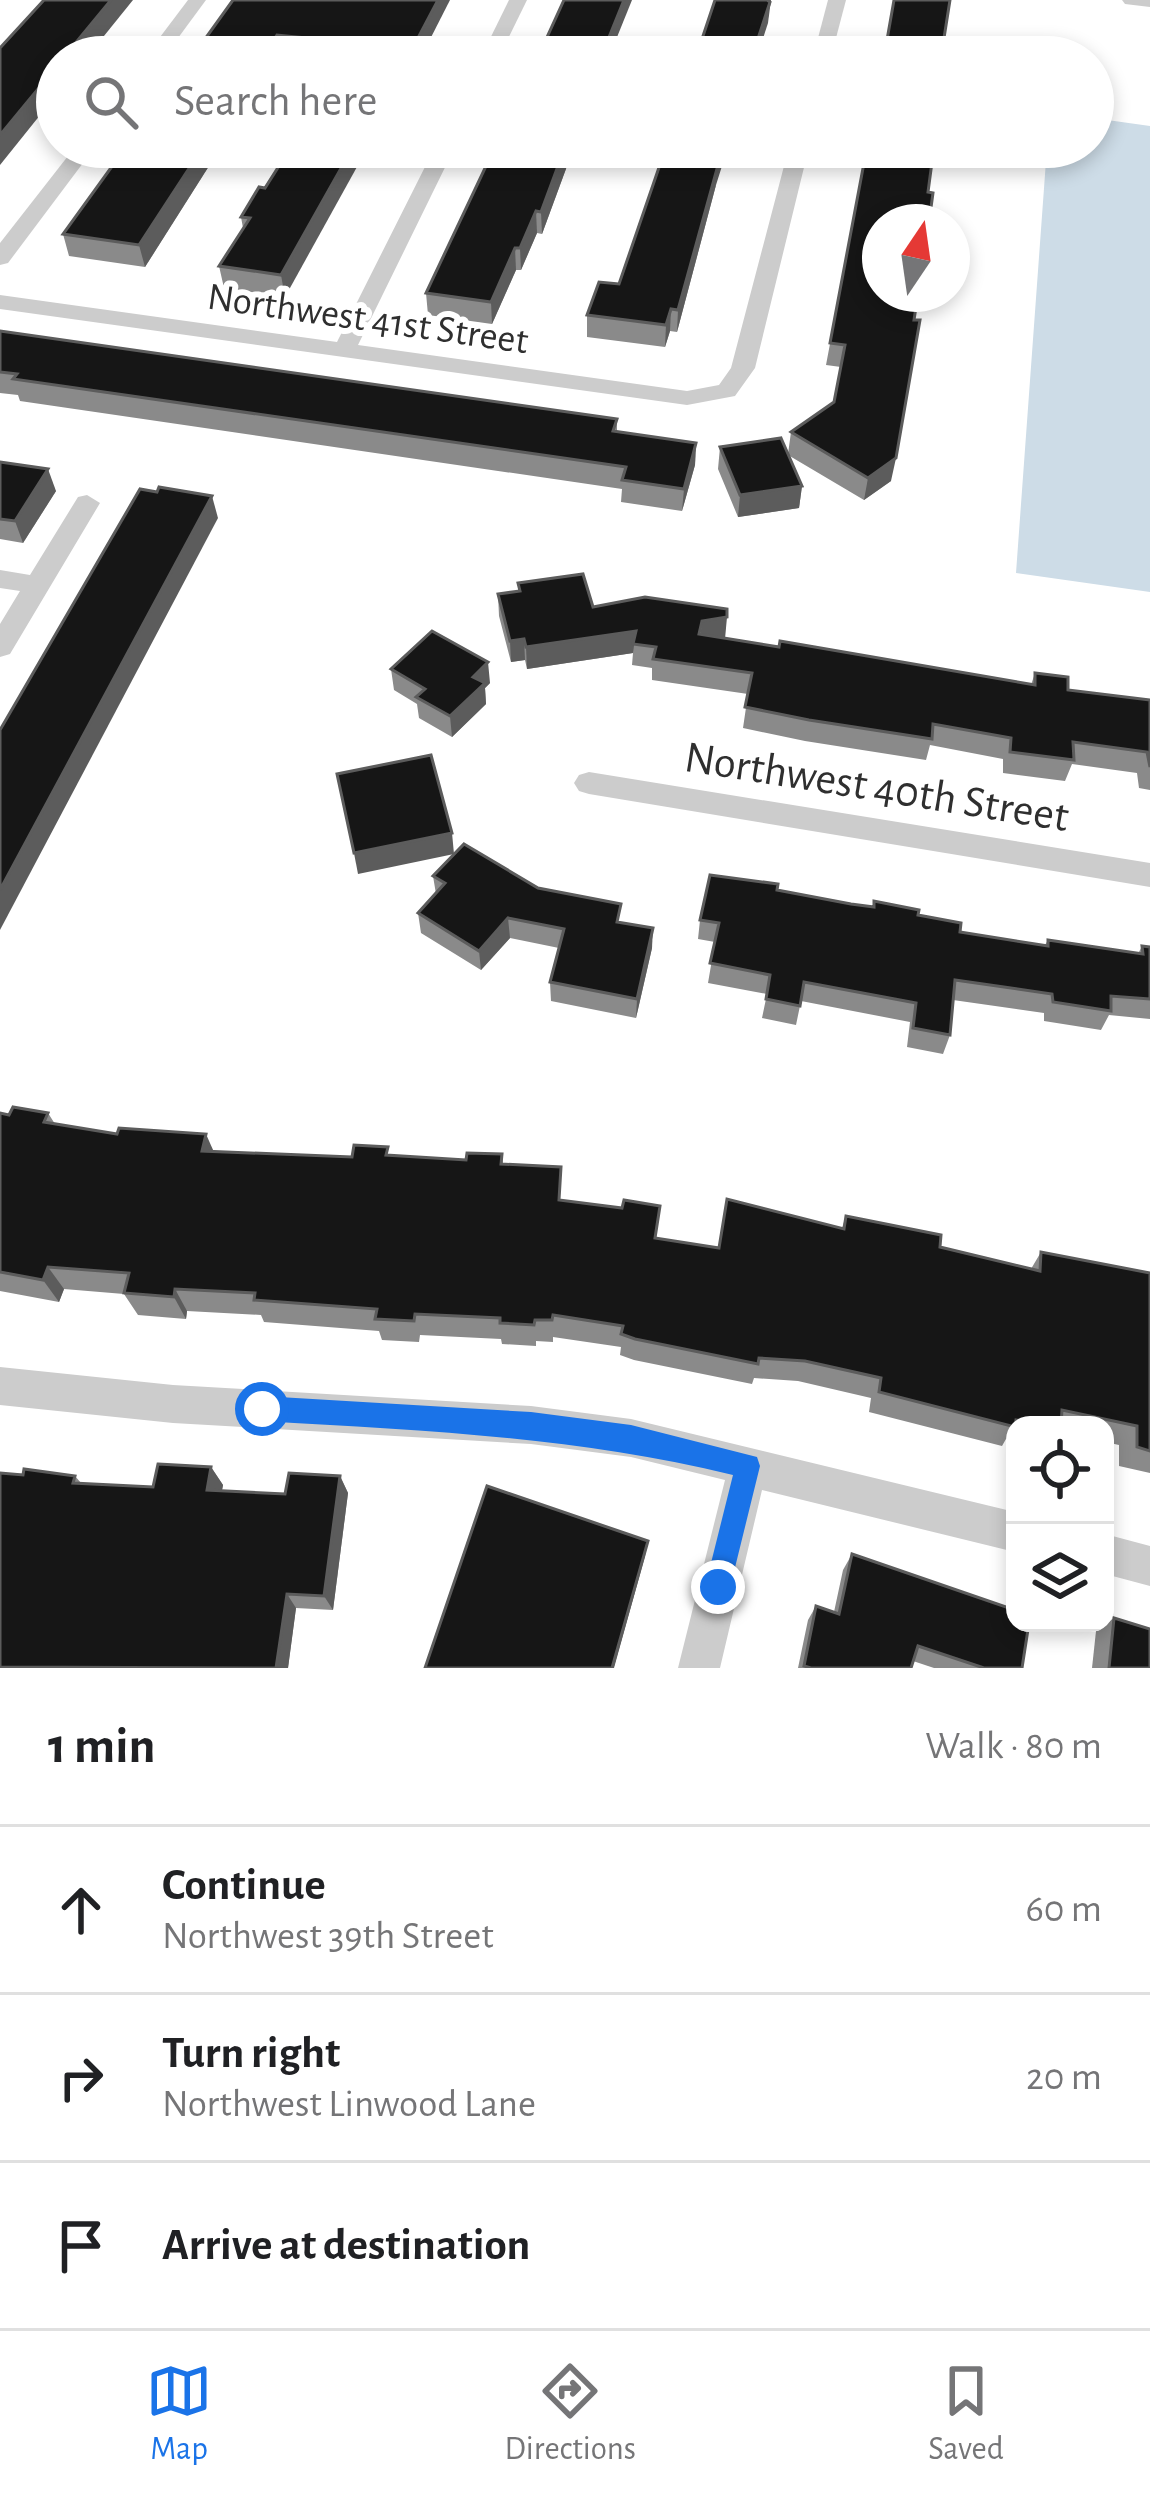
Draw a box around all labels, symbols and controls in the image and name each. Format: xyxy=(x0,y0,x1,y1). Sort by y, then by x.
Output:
search box xyxy=(36,36,1114,168)
icon: search xyxy=(78,69,144,135)
text: Search here xyxy=(174,79,377,124)
north arrow xyxy=(862,204,970,312)
street label: Northwest 41st Street xyxy=(205,278,531,361)
street label: Northwest 40th Street xyxy=(681,735,1072,840)
route start xyxy=(235,1382,289,1436)
map controls xyxy=(1006,1416,1114,1632)
button: locate xyxy=(1006,1416,1114,1524)
button: layers xyxy=(1006,1524,1114,1632)
route end xyxy=(691,1560,745,1614)
text: 1 min xyxy=(48,1721,156,1772)
text: Walk · 80 m xyxy=(925,1727,1102,1766)
text: Continue xyxy=(162,1863,326,1908)
icon: ahead xyxy=(48,1877,114,1943)
text: 60 m xyxy=(1025,1890,1102,1929)
text: Northwest 39th Street xyxy=(162,1917,494,1956)
text: Turn right xyxy=(162,2031,340,2076)
icon: right xyxy=(48,2045,114,2111)
text: 20 m xyxy=(1026,2058,1102,2097)
text: Northwest Linwood Lane xyxy=(162,2085,536,2124)
icon: arrive xyxy=(48,2213,114,2279)
text: Arrive at destination xyxy=(162,2223,530,2268)
tab: Map xyxy=(146,2358,212,2470)
tab: Directions xyxy=(504,2358,636,2470)
tab: Saved xyxy=(928,2358,1004,2470)

